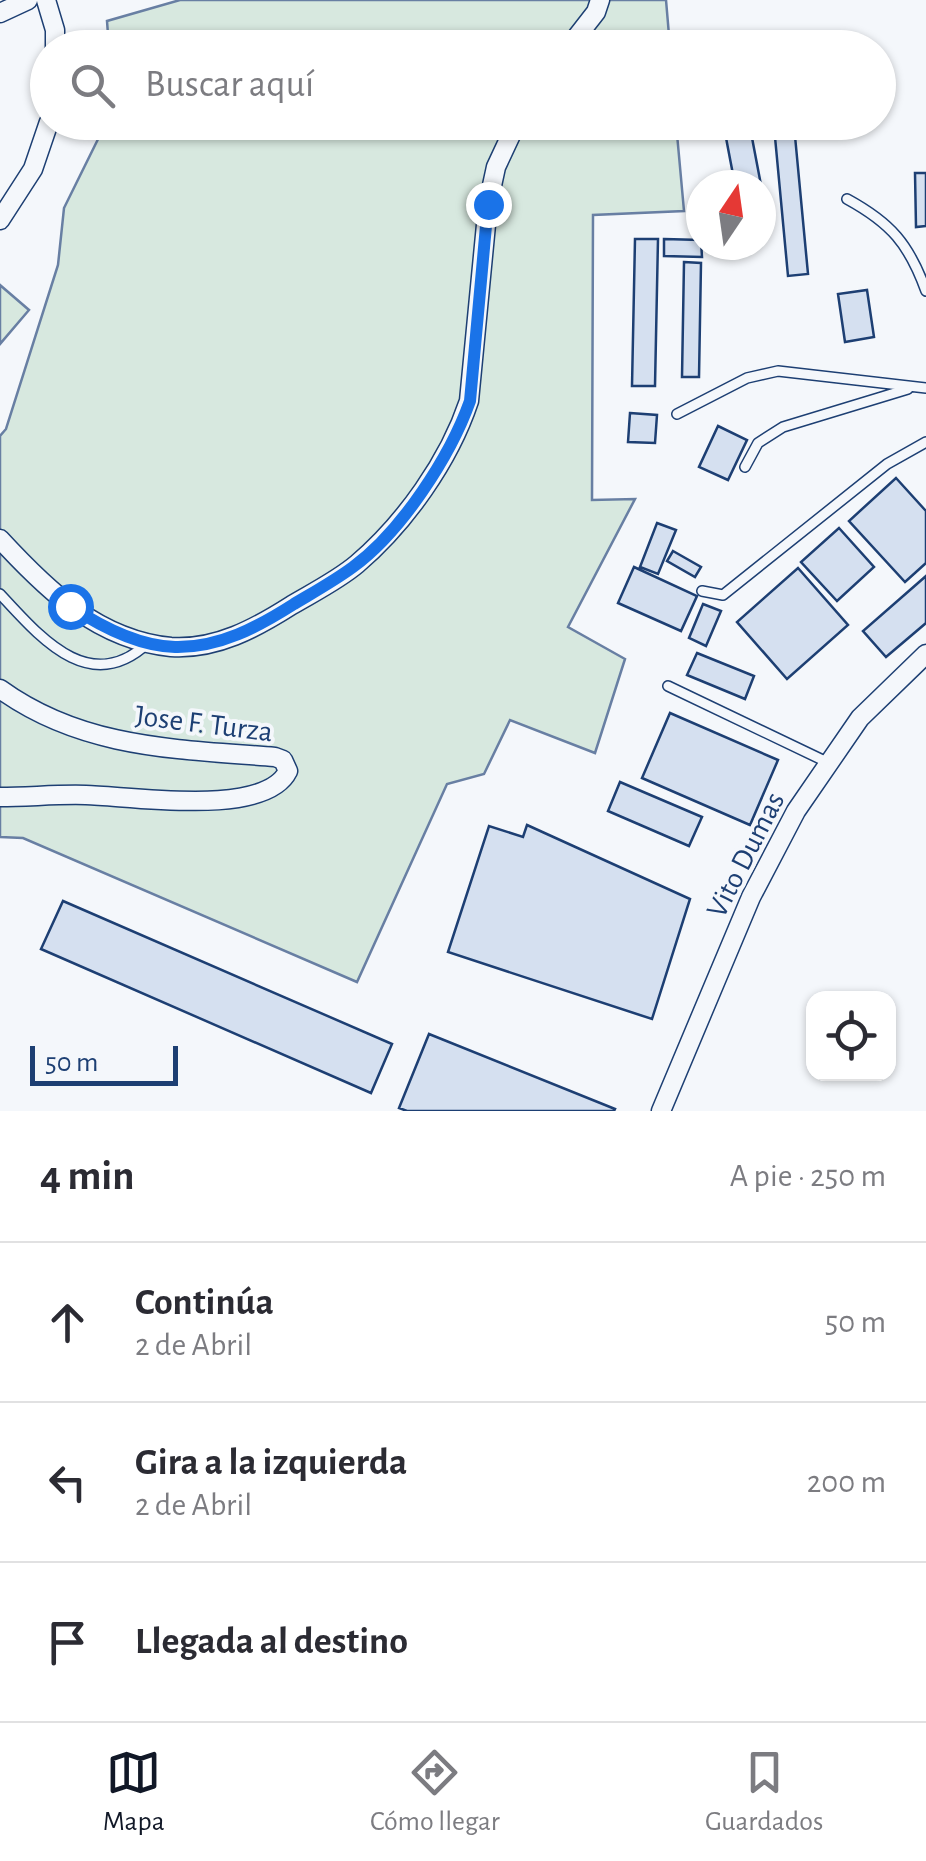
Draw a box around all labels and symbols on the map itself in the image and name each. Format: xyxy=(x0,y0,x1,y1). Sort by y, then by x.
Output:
north arrow xyxy=(686,170,776,260)
route end xyxy=(466,182,512,228)
route start xyxy=(48,584,94,630)
street label: Jose F. Turza xyxy=(133,701,275,747)
street label: Vito Dumas xyxy=(702,787,790,923)
scale bar xyxy=(30,1041,178,1086)

